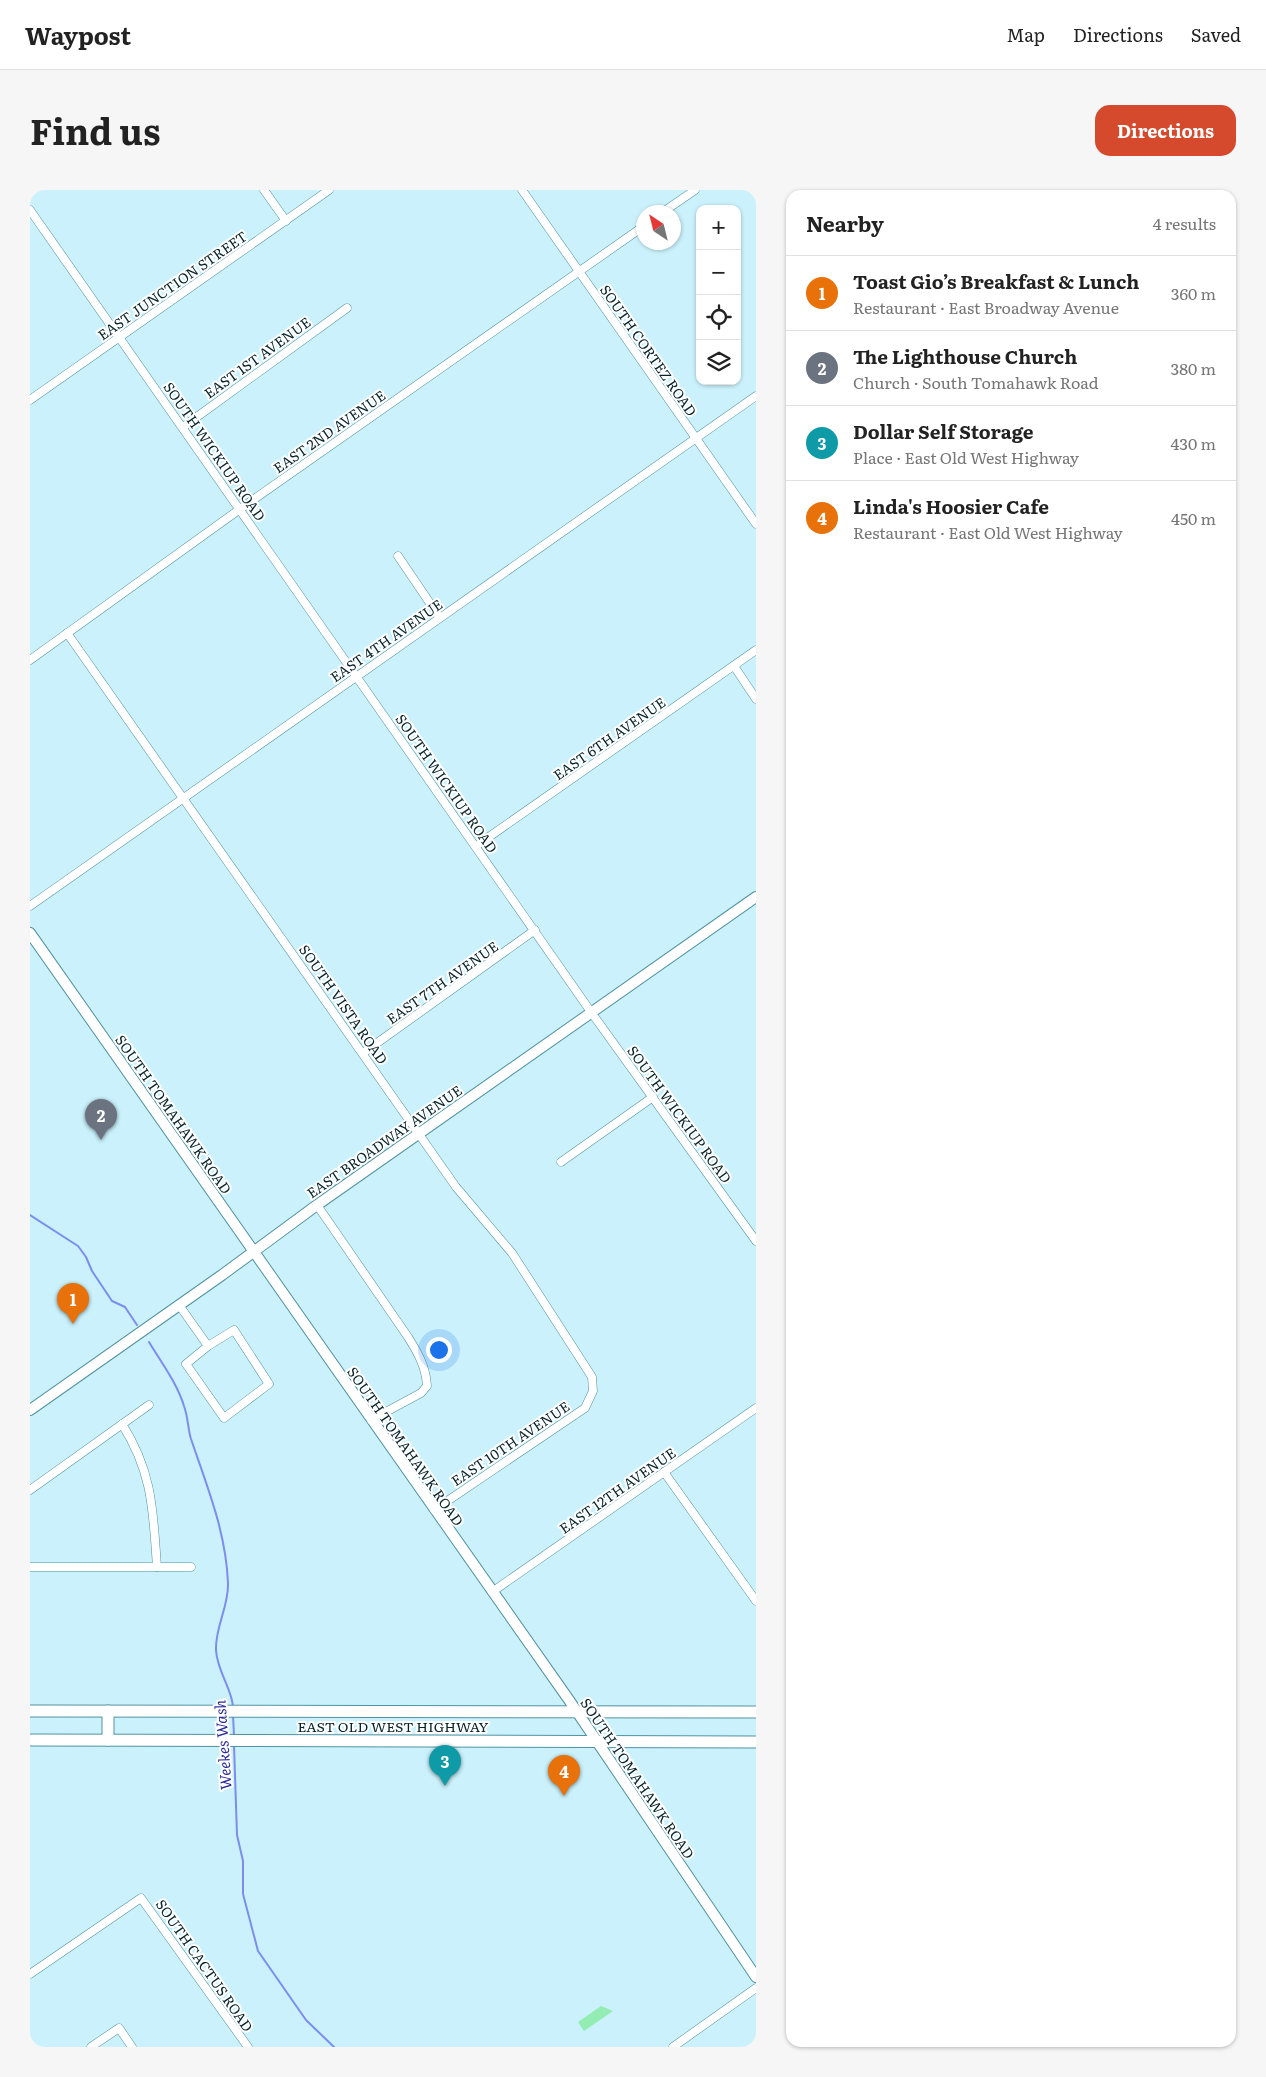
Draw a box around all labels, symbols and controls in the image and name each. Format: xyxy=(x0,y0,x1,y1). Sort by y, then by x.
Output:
text: Waypost xyxy=(25,17,131,52)
text: Map xyxy=(1007,21,1045,48)
text: Directions xyxy=(1073,21,1163,48)
text: Saved xyxy=(1191,21,1241,48)
text: Find us xyxy=(30,104,160,156)
button: Directions xyxy=(1095,105,1236,156)
north arrow xyxy=(636,205,681,250)
map controls xyxy=(696,205,741,385)
button: + xyxy=(696,205,741,250)
text: Nearby xyxy=(806,207,884,238)
text: 4 results xyxy=(1153,211,1216,235)
street label: EAST JUNCTION STREET xyxy=(93,226,251,344)
button: − xyxy=(696,250,741,295)
text: Toast Gio’s Breakfast & Lunch xyxy=(853,267,1139,295)
street label: SOUTH CORTEZ ROAD xyxy=(596,280,702,420)
text: 1 xyxy=(819,281,825,305)
text: 360 m xyxy=(1171,281,1216,305)
button: locate xyxy=(696,295,741,340)
text: Restaurant · East Broadway Avenue xyxy=(853,295,1119,319)
street label: EAST 1ST AVENUE xyxy=(200,311,314,403)
button: layers xyxy=(696,340,741,385)
text: The Lighthouse Church xyxy=(853,342,1077,370)
text: 2 xyxy=(818,356,826,380)
text: 380 m xyxy=(1171,356,1216,380)
text: Church · South Tomahawk Road xyxy=(853,370,1099,394)
street label: SOUTH WICKIUP ROAD xyxy=(159,377,271,525)
street label: EAST 2ND AVENUE xyxy=(269,385,389,477)
text: Dollar Self Storage xyxy=(853,417,1033,445)
text: 3 xyxy=(818,431,826,455)
text: 430 m xyxy=(1171,431,1216,455)
text: Place · East Old West Highway xyxy=(853,445,1079,469)
text: Linda's Hoosier Cafe xyxy=(853,492,1049,520)
text: 4 xyxy=(817,506,827,530)
text: 450 m xyxy=(1171,506,1216,530)
text: Restaurant · East Old West Highway xyxy=(853,520,1123,544)
street label: EAST 4TH AVENUE xyxy=(326,594,446,686)
street label: EAST 6TH AVENUE xyxy=(549,692,669,784)
street label: SOUTH WICKIUP ROAD xyxy=(391,709,503,857)
street label: EAST 7TH AVENUE xyxy=(382,936,502,1028)
street label: SOUTH VISTA ROAD xyxy=(295,940,393,1068)
street label: SOUTH TOMAHAWK ROAD xyxy=(111,1030,237,1198)
street label: SOUTH WICKIUP ROAD xyxy=(623,1041,737,1187)
street label: EAST BROADWAY AVENUE xyxy=(302,1080,466,1202)
pin: 2 xyxy=(85,1099,117,1140)
pin: 1 xyxy=(57,1283,89,1324)
your location xyxy=(426,1337,452,1363)
street label: SOUTH TOMAHAWK ROAD xyxy=(343,1362,469,1530)
street label: EAST 10TH AVENUE xyxy=(447,1396,573,1490)
street label: EAST 12TH AVENUE xyxy=(555,1442,679,1538)
street label: SOUTH TOMAHAWK ROAD xyxy=(577,1694,700,1863)
water label: Weekes Wash xyxy=(207,1699,237,1791)
street label: EAST OLD WEST HIGHWAY xyxy=(297,1716,489,1736)
pin: 3 xyxy=(429,1745,461,1786)
pin: 4 xyxy=(548,1755,580,1796)
street label: SOUTH CACTUS ROAD xyxy=(152,1895,259,2035)

